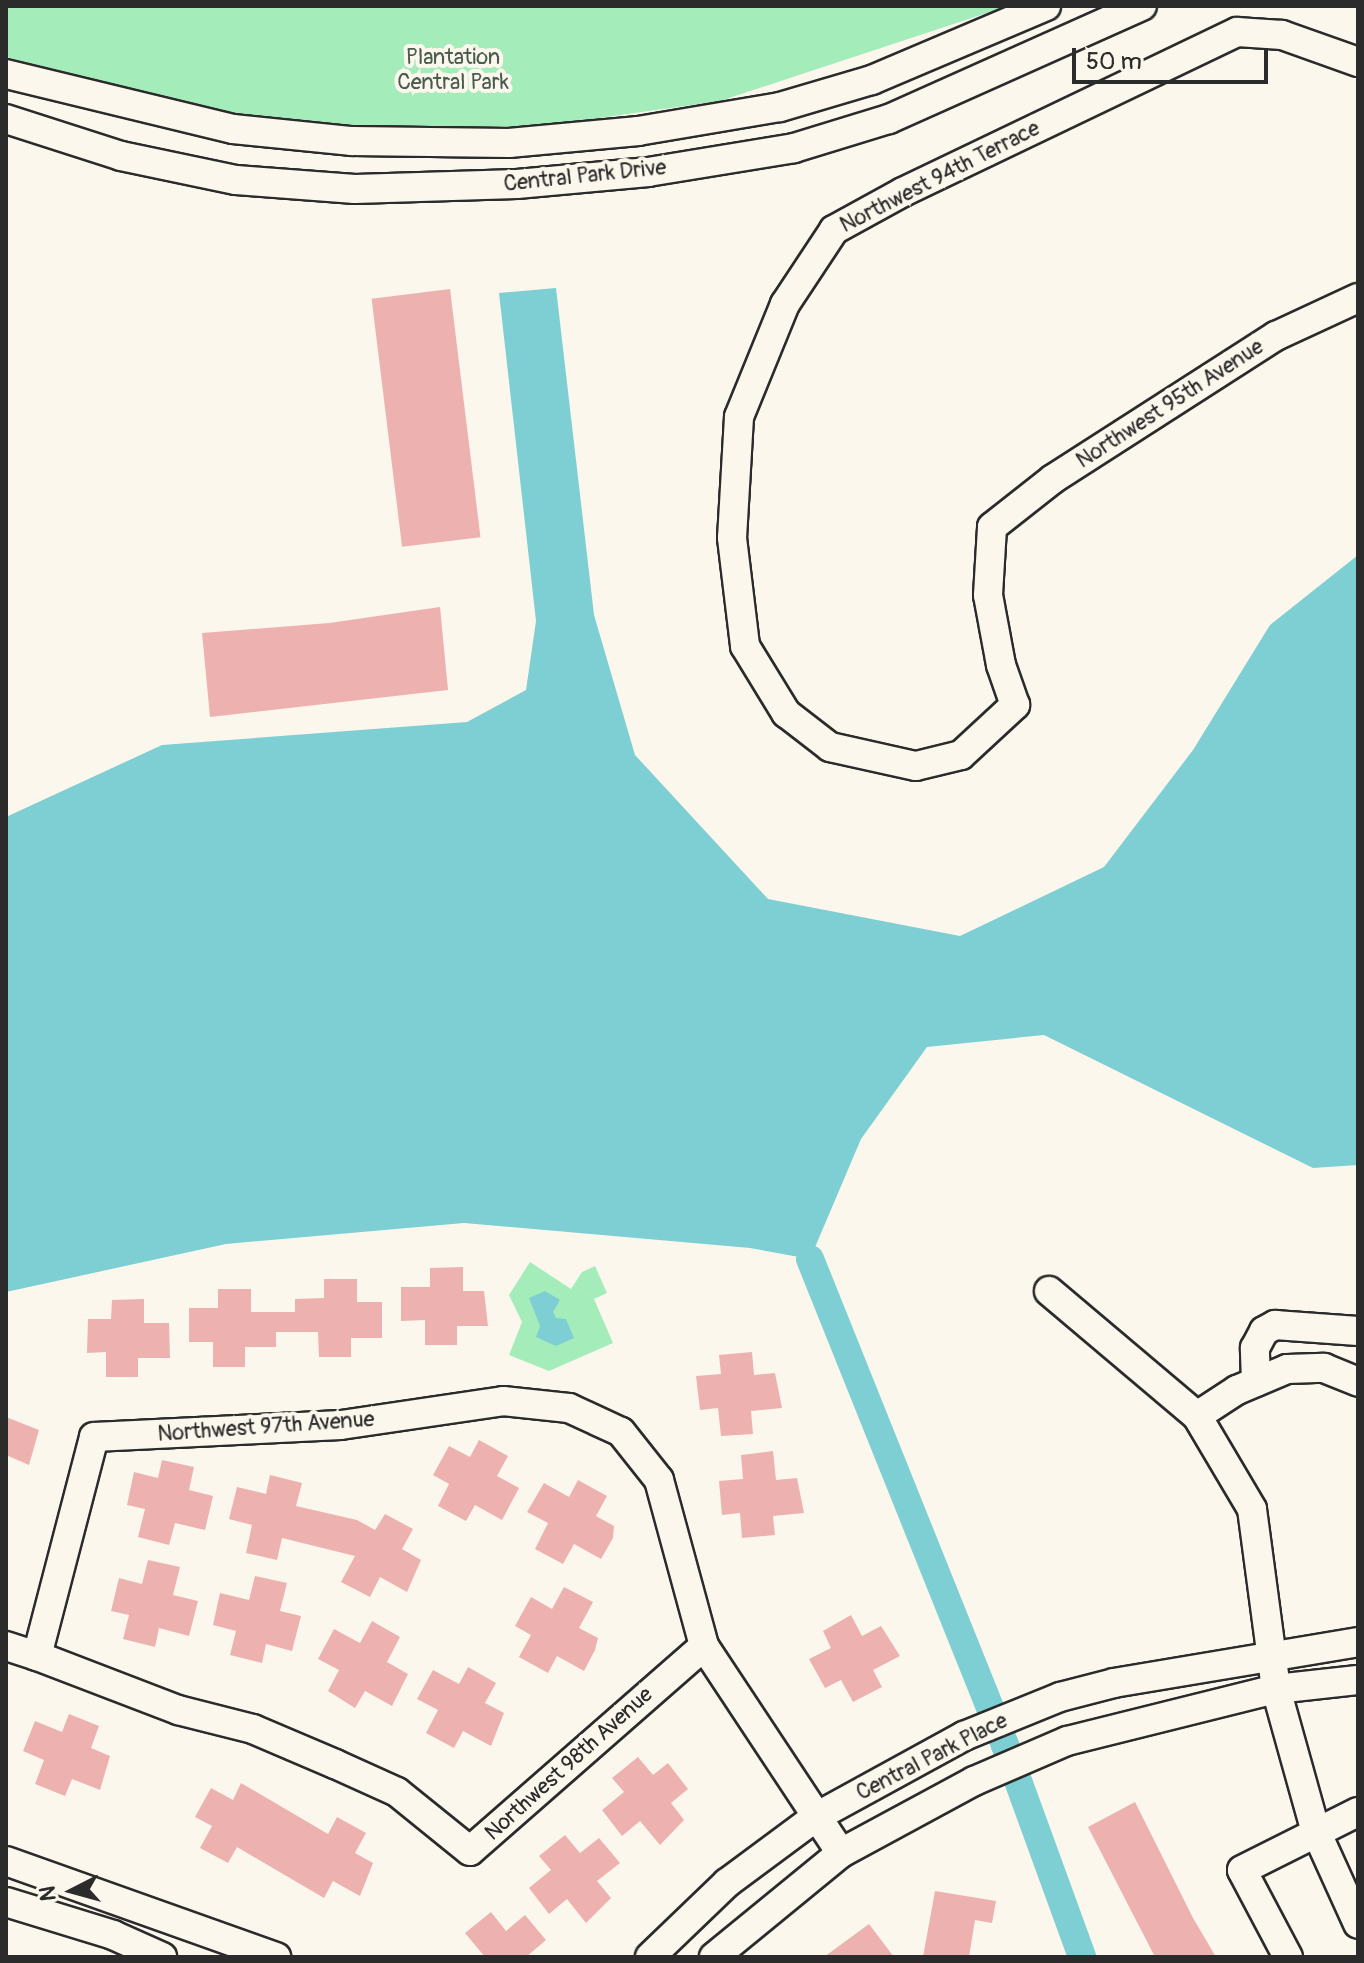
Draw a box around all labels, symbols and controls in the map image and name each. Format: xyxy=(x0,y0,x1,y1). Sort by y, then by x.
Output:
scale bar xyxy=(1076,32,1272,82)
park label: Plantation Central Park xyxy=(397,44,509,96)
text: 50 m xyxy=(1086,47,1142,76)
street label: Northwest 94th Terrace xyxy=(836,115,1044,239)
street label: Central Park Drive xyxy=(502,154,668,198)
street label: Northwest 95th Avenue xyxy=(1072,334,1268,474)
street label: Northwest 97th Avenue xyxy=(157,1406,375,1448)
street label: Northwest 98th Avenue xyxy=(480,1682,658,1846)
street label: Central Park Place xyxy=(852,1708,1012,1806)
north arrow xyxy=(32,1851,112,1931)
text: N xyxy=(33,1885,63,1902)

